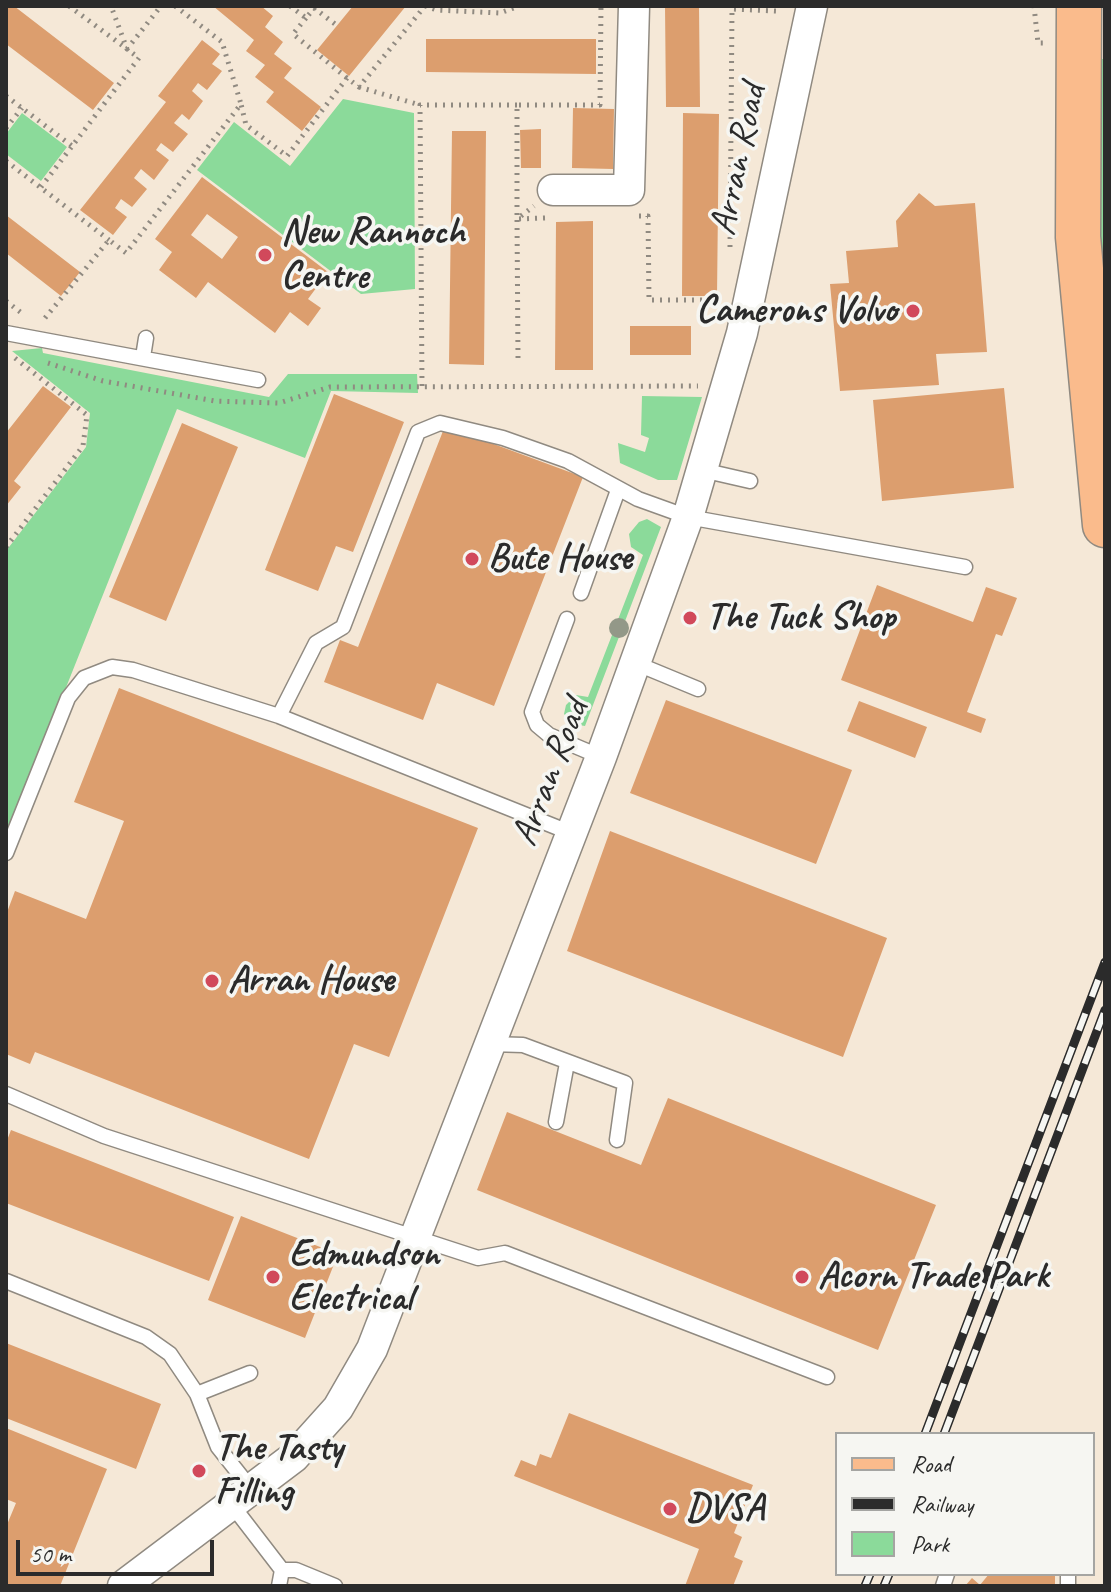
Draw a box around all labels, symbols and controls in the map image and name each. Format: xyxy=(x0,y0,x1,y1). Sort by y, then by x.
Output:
street label: Arran Road xyxy=(701,81,777,239)
place label: New Rannoch Centre xyxy=(281,210,465,300)
marker: New Rannoch Centre xyxy=(256,246,274,264)
place label: Camerons Volvo xyxy=(696,288,897,334)
marker: Camerons Volvo xyxy=(904,302,922,320)
place label: Bute House xyxy=(488,536,632,582)
marker: Bute House xyxy=(463,550,481,568)
place label: The Tuck Shop xyxy=(706,595,895,641)
marker: The Tuck Shop xyxy=(681,609,699,627)
street label: Arran Road xyxy=(502,694,600,852)
place label: Arran House xyxy=(228,958,394,1004)
marker: Arran House xyxy=(203,972,221,990)
place label: Edmundson Electrical xyxy=(289,1232,439,1322)
place label: Acorn Trade Park xyxy=(818,1254,1048,1300)
marker: Edmundson Electrical xyxy=(264,1268,282,1286)
marker: Acorn Trade Park xyxy=(793,1268,811,1286)
place label: The Tasty Filling xyxy=(215,1426,343,1516)
legend xyxy=(835,1432,1095,1576)
text: Road xyxy=(911,1449,951,1479)
marker: The Tasty Filling xyxy=(190,1462,208,1480)
place label: DVSA xyxy=(686,1486,764,1532)
text: Railway xyxy=(911,1489,973,1519)
marker: DVSA xyxy=(661,1500,679,1518)
scale bar xyxy=(20,1524,218,1574)
text: Park xyxy=(911,1529,949,1559)
text: 50 m xyxy=(30,1539,71,1569)

